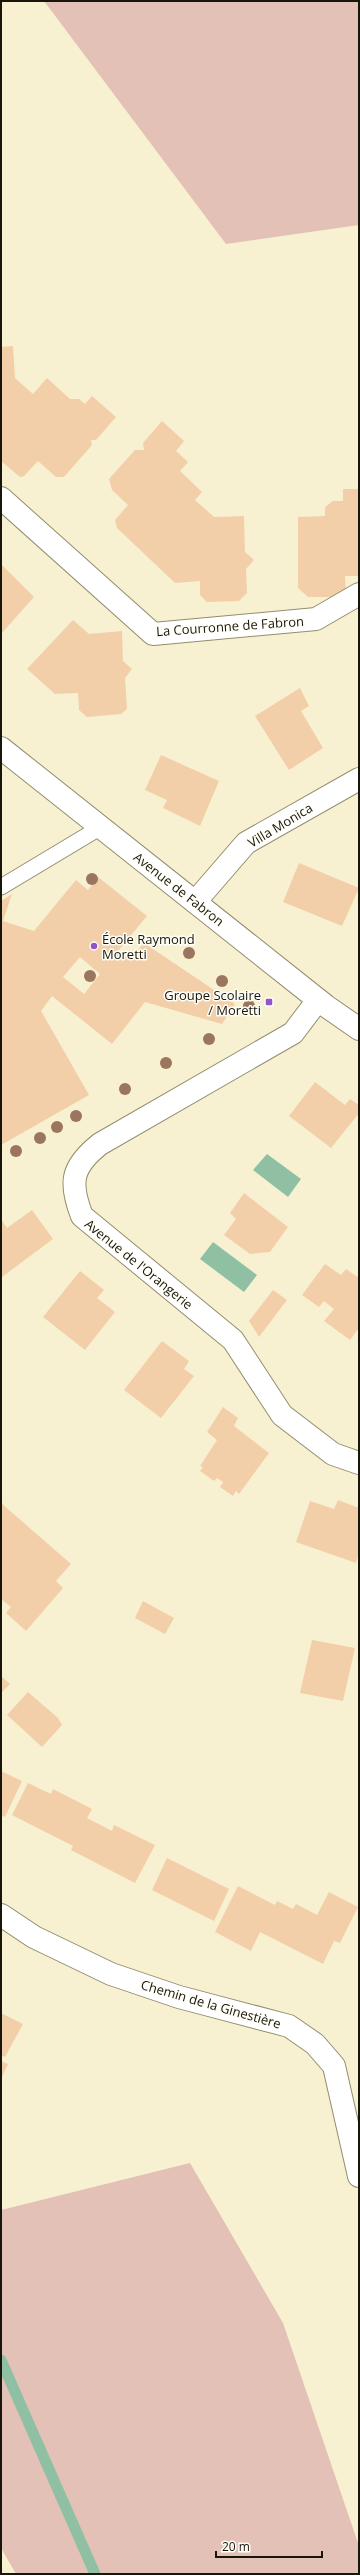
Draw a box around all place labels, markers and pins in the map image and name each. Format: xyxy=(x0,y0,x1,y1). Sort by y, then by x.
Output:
place label: École Raymond Moretti xyxy=(102,930,195,963)
marker: École Raymond Moretti xyxy=(89,941,99,951)
place label: Groupe Scolaire / Moretti xyxy=(164,986,261,1019)
marker: Groupe Scolaire / Moretti xyxy=(264,997,274,1007)

